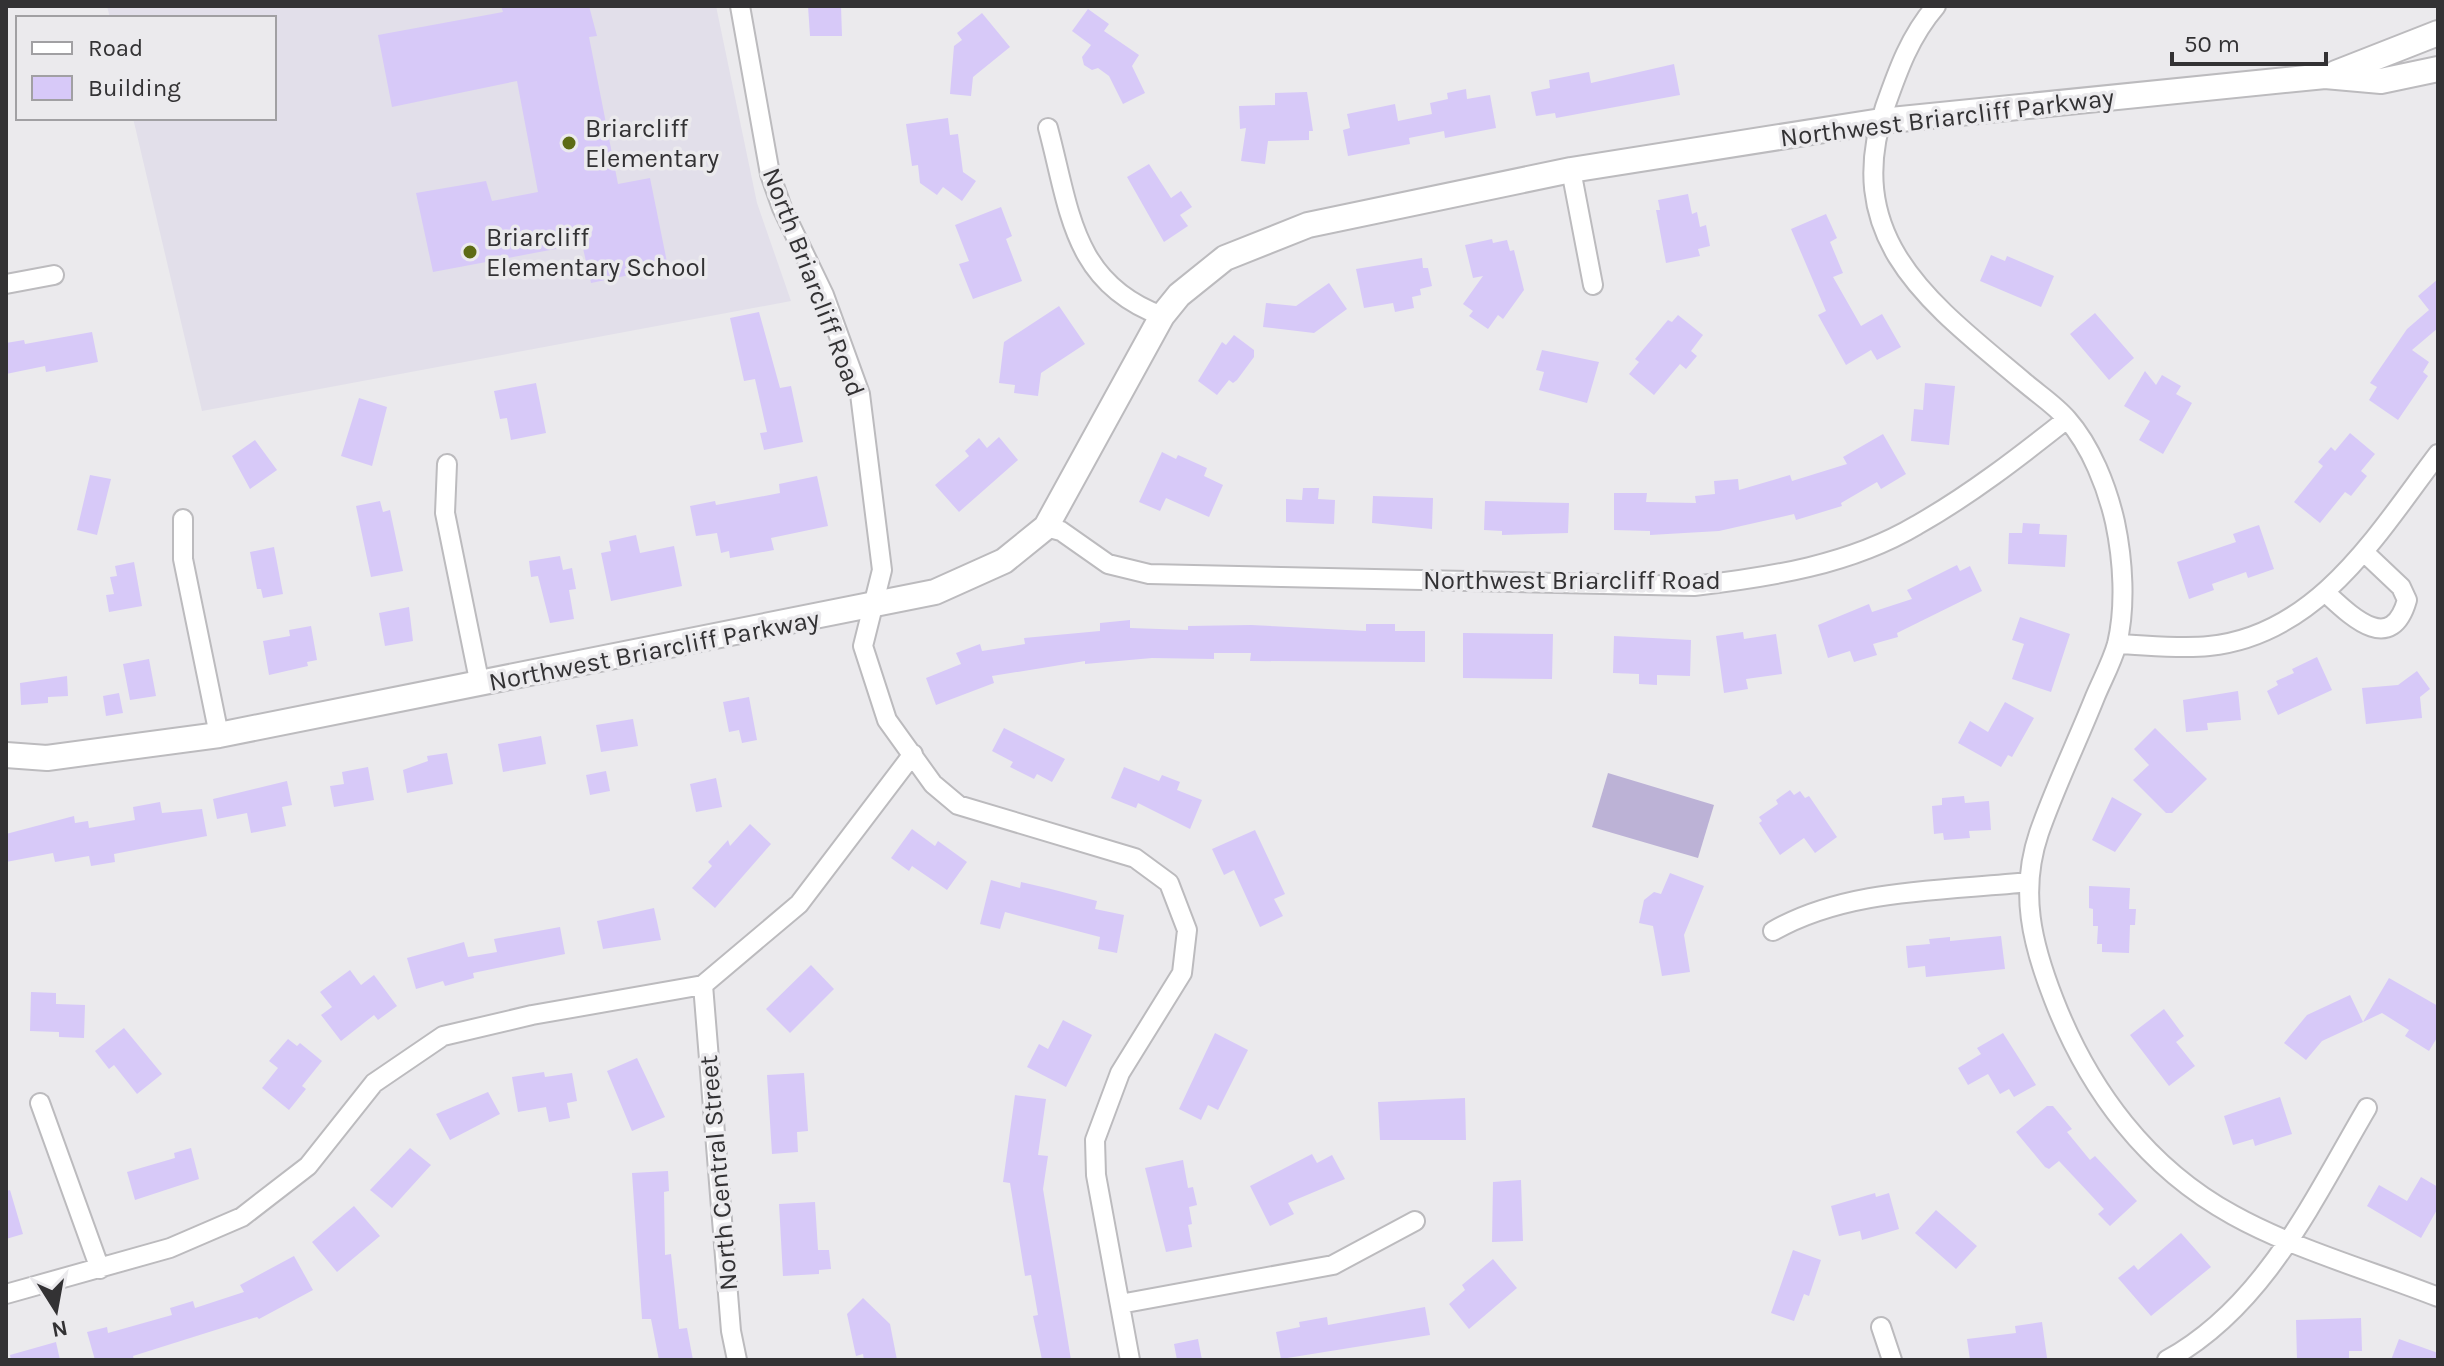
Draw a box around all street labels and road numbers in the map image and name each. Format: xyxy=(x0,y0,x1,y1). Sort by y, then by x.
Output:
street label: Northwest Briarcliff Parkway xyxy=(1778,82,2116,153)
street label: North Briarcliff Road xyxy=(756,164,871,401)
street label: Northwest Briarcliff Road xyxy=(1423,565,1721,596)
street label: Northwest Briarcliff Parkway xyxy=(486,603,822,698)
street label: North Central Street xyxy=(693,1054,744,1292)

